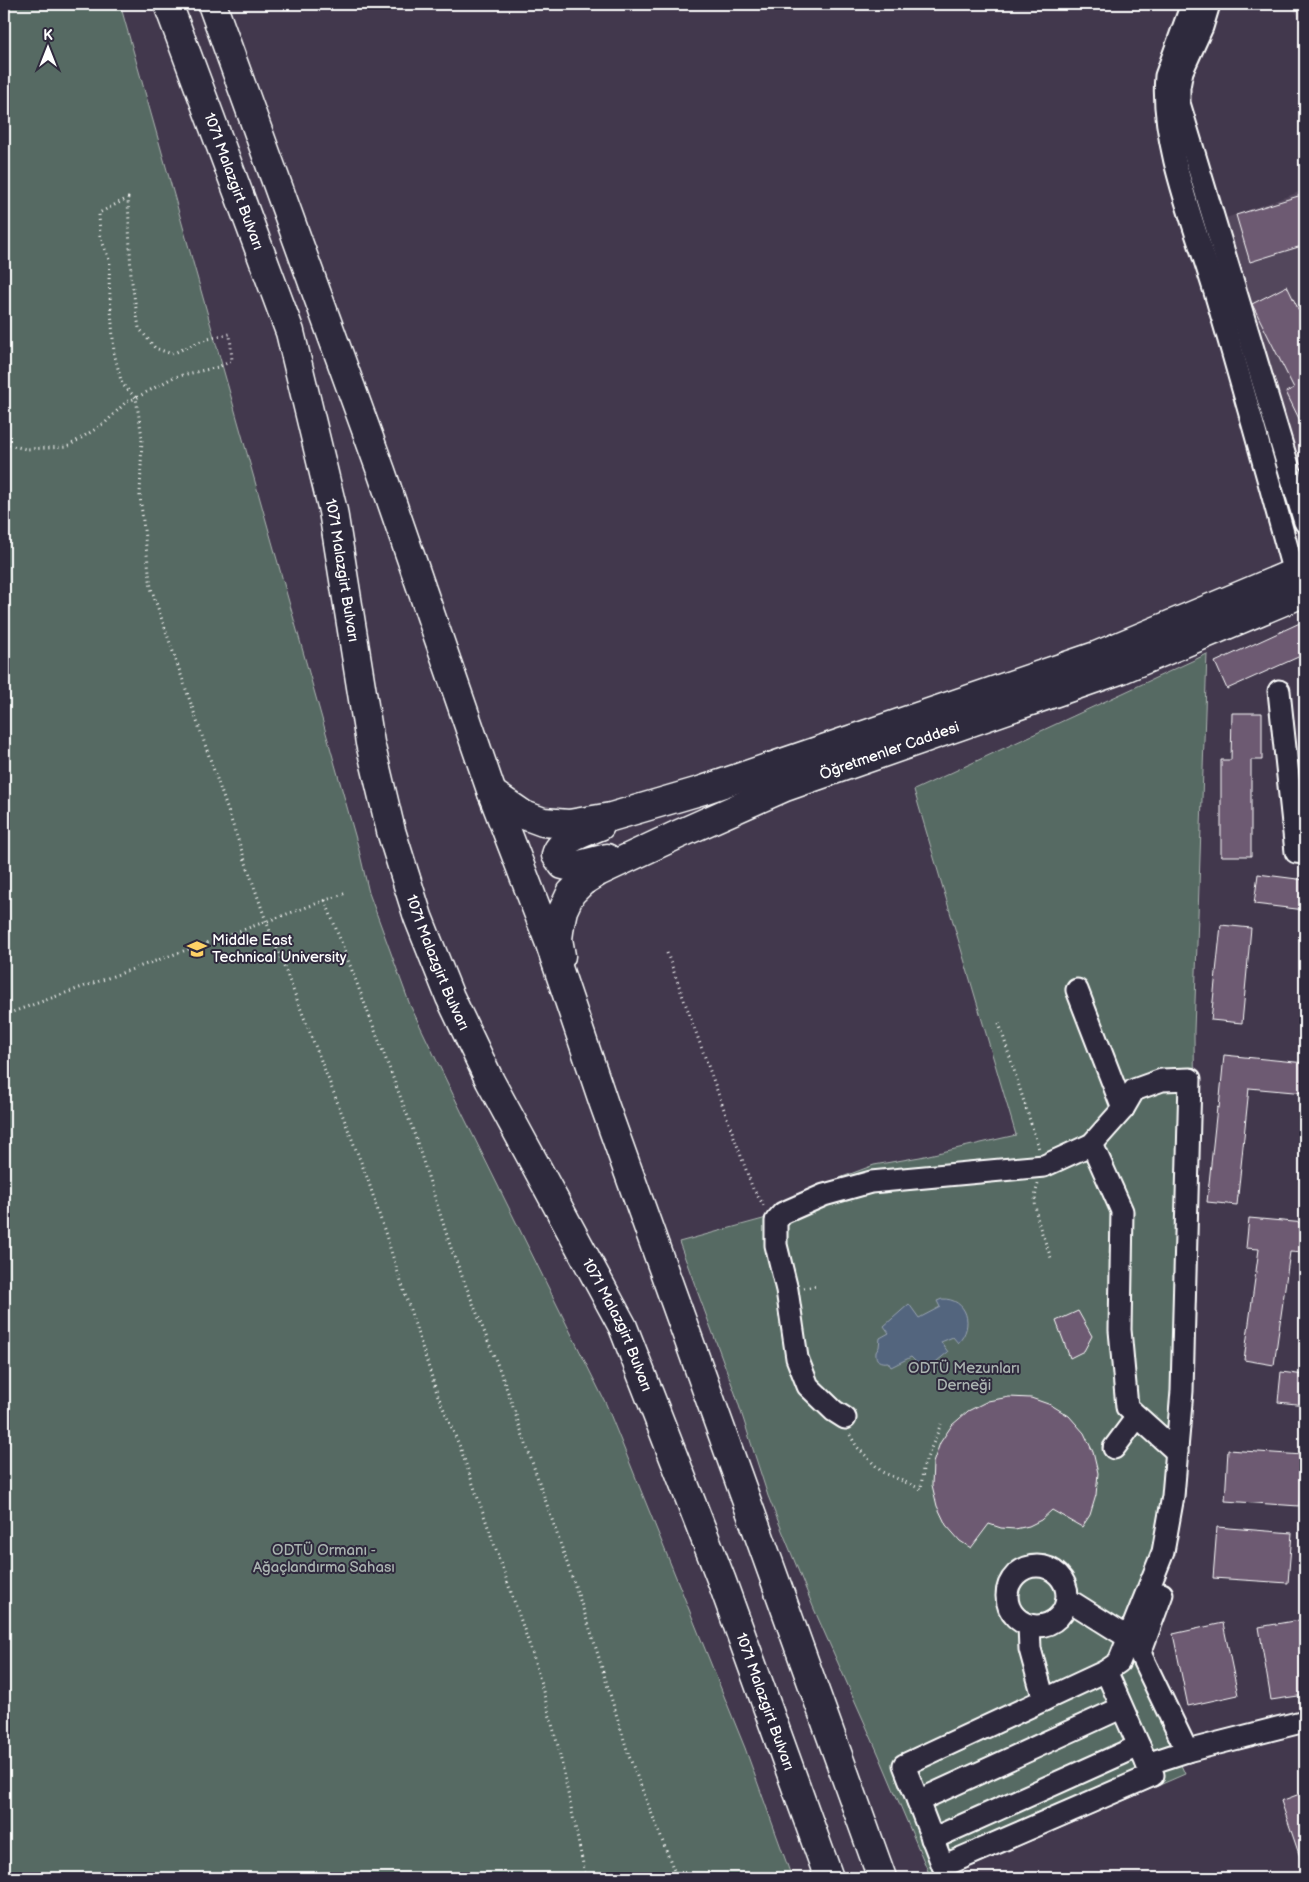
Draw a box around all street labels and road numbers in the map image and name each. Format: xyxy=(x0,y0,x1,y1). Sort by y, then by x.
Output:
street label: 1071 Malazgirt Bulvarı xyxy=(199,110,268,253)
street label: 1071 Malazgirt Bulvarı xyxy=(320,497,363,643)
street label: Öğretmenler Caddesi xyxy=(817,718,962,784)
street label: 1071 Malazgirt Bulvarı xyxy=(402,892,474,1034)
street label: 1071 Malazgirt Bulvarı xyxy=(578,1255,656,1394)
street label: 1071 Malazgirt Bulvarı xyxy=(731,1630,798,1773)

